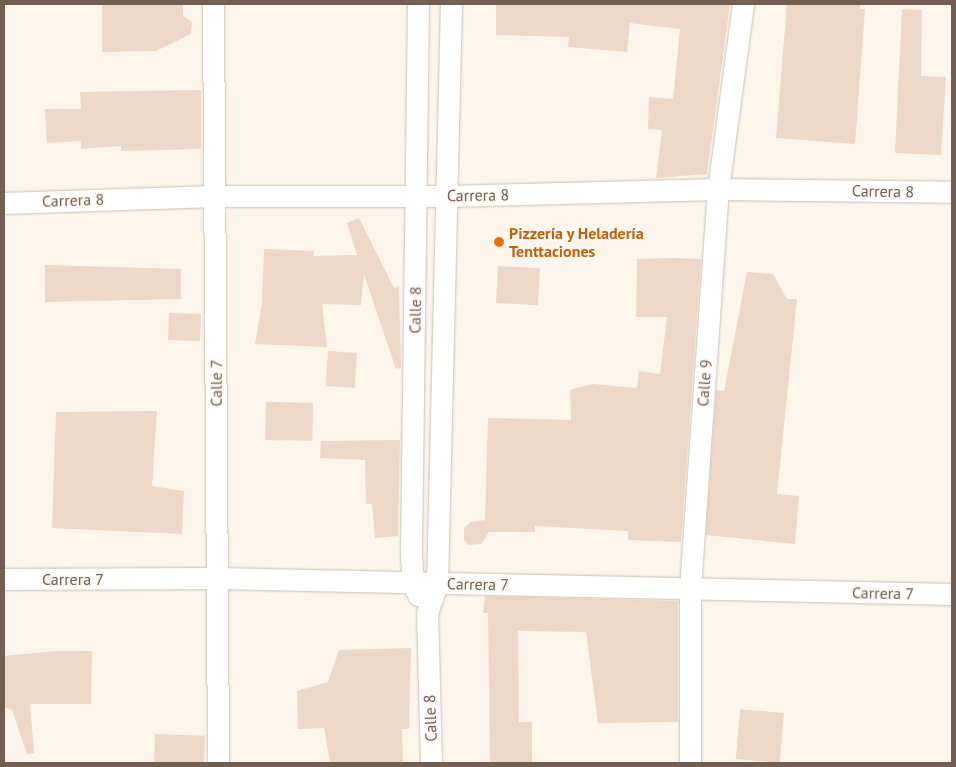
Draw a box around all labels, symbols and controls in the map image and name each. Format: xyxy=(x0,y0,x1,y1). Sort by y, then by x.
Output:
street label: Carrera 8 xyxy=(852,181,914,201)
street label: Carrera 8 xyxy=(447,185,509,205)
street label: Carrera 8 xyxy=(42,189,104,211)
place label: Pizzería y Heladería Tenttaciones xyxy=(509,223,645,261)
marker: Pizzería y Heladería Tenttaciones xyxy=(493,236,505,248)
street label: Calle 8 xyxy=(405,286,425,334)
street label: Calle 7 xyxy=(206,359,226,407)
street label: Calle 9 xyxy=(693,359,715,407)
street label: Carrera 7 xyxy=(42,569,104,589)
street label: Carrera 7 xyxy=(447,574,509,594)
street label: Carrera 7 xyxy=(852,583,914,603)
street label: Calle 8 xyxy=(420,694,440,742)

